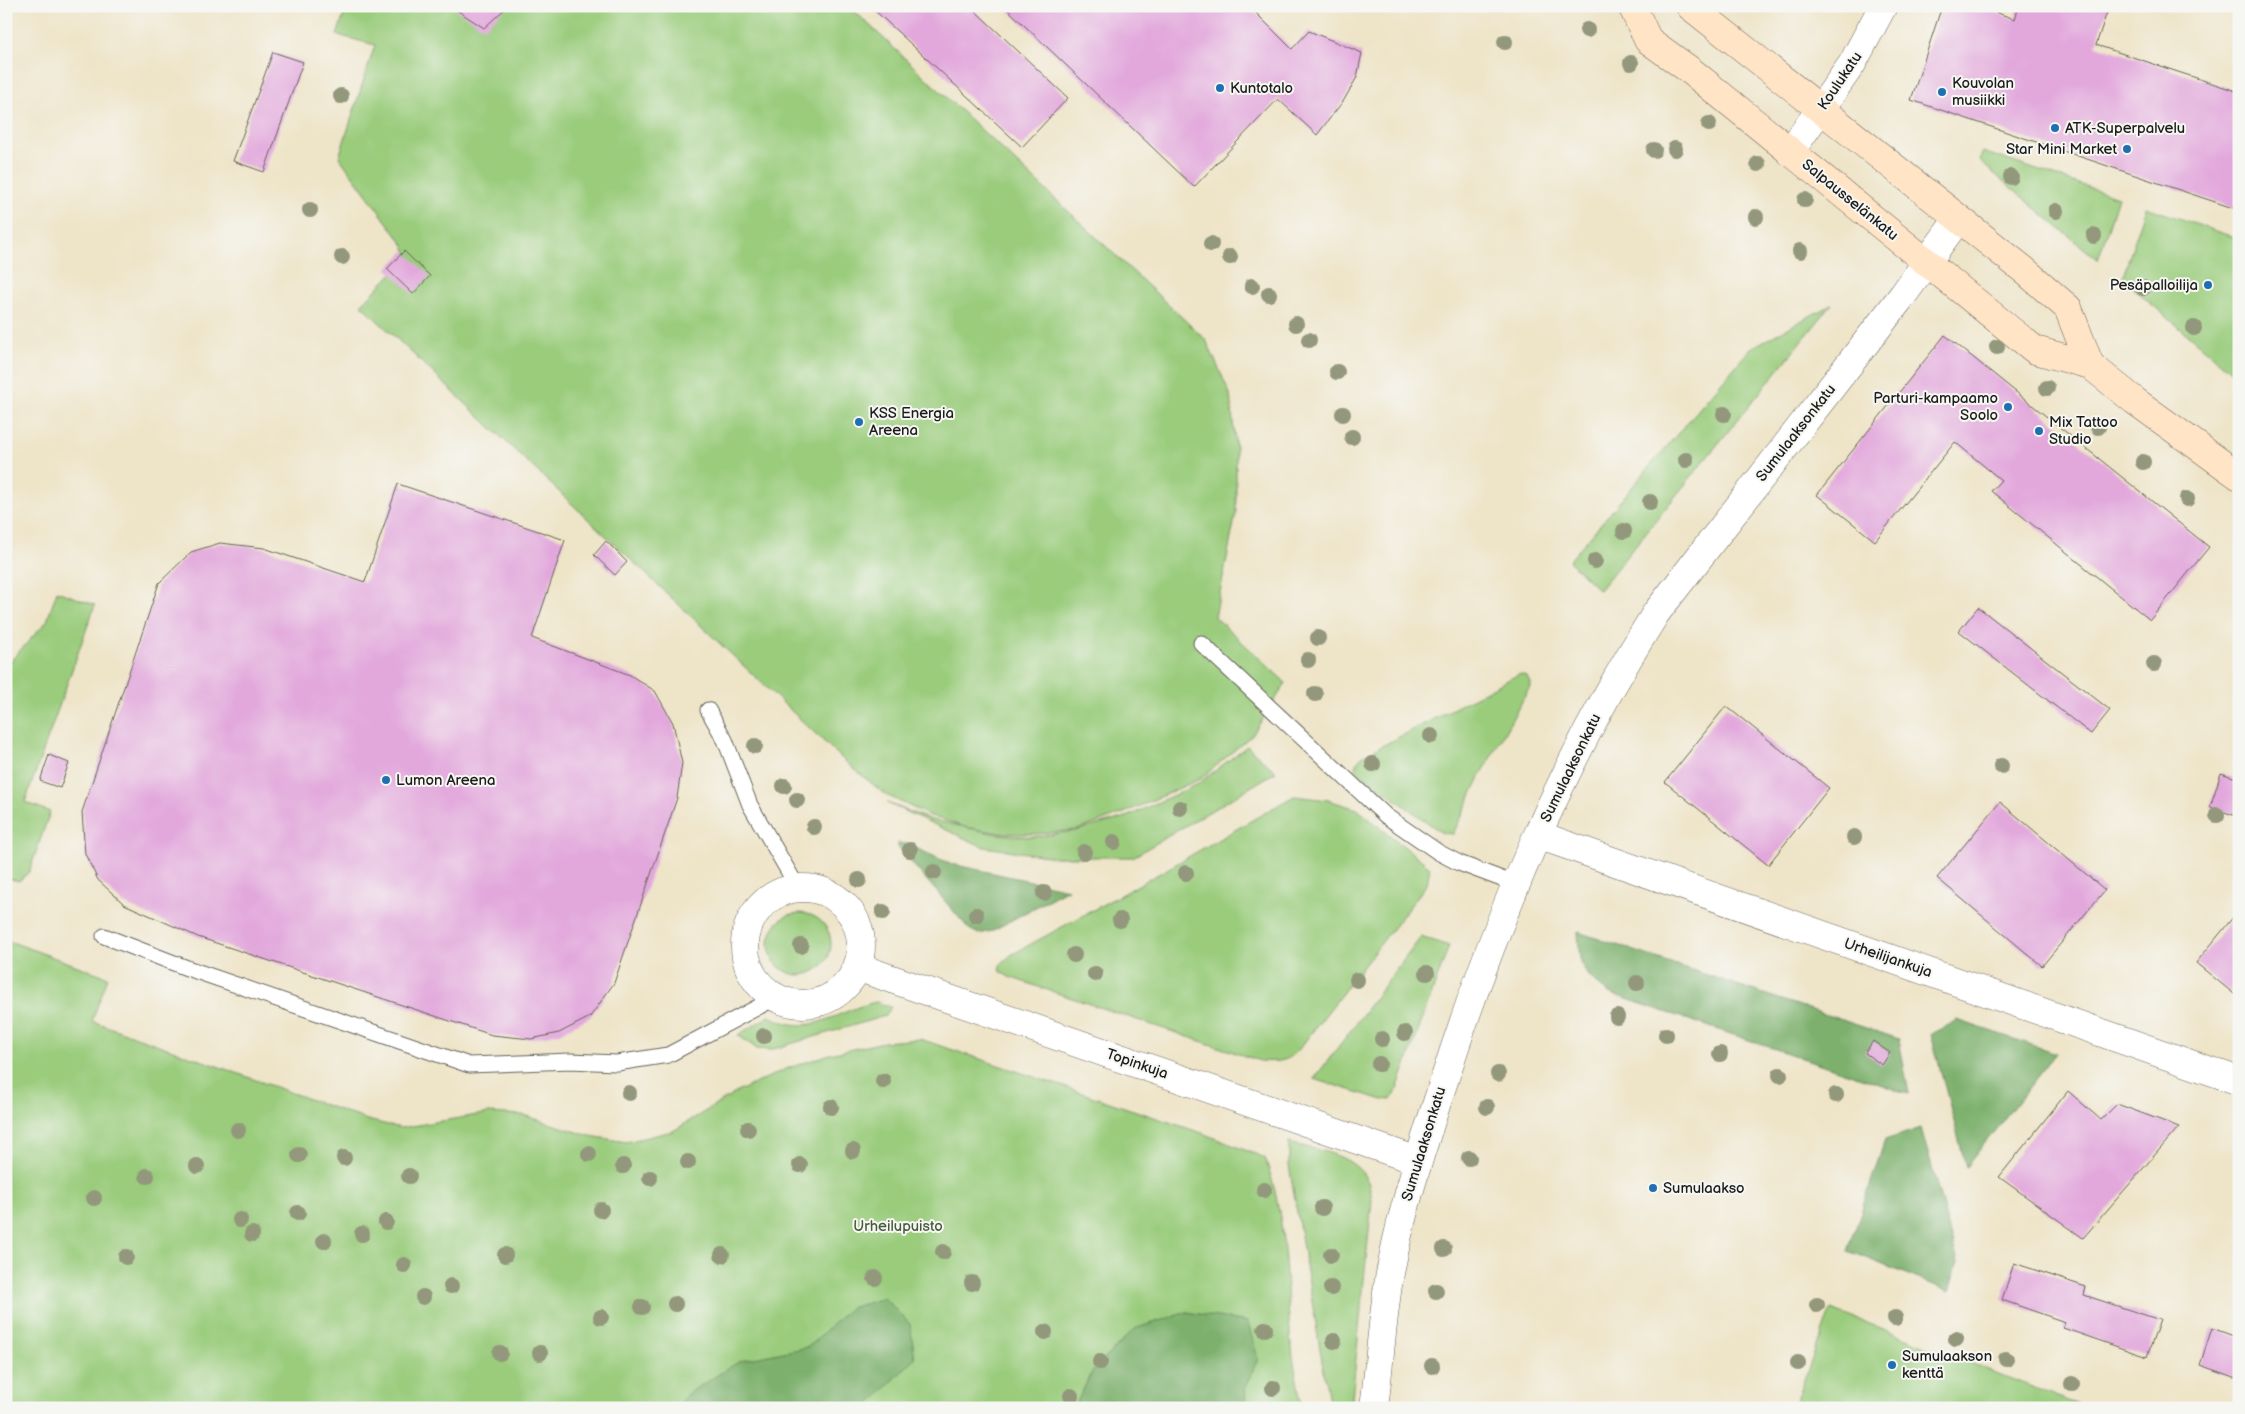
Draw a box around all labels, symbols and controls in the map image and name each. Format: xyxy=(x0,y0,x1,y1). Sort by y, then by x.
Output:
street label: Koulukatu xyxy=(1814,48,1866,114)
place label: Kouvolan musiikki xyxy=(1952,74,2014,110)
place label: Kuntotalo xyxy=(1230,79,1293,98)
marker: Kuntotalo xyxy=(1214,82,1226,94)
marker: Kouvolan musiikki xyxy=(1936,86,1948,98)
place label: ATK-Superpalvelu xyxy=(2065,119,2185,138)
marker: ATK-Superpalvelu xyxy=(2049,122,2061,134)
place label: Star Mini Market xyxy=(2006,140,2117,159)
marker: Star Mini Market xyxy=(2121,143,2133,155)
street label: Salpausselänkatu xyxy=(1798,155,1902,245)
place label: Pesäpalloilija xyxy=(2110,276,2198,295)
marker: Pesäpalloilija xyxy=(2202,279,2214,291)
street label: Sumulaaksonkatu xyxy=(1752,380,1840,486)
place label: Parturi-kampaamo Soolo xyxy=(1873,389,1998,425)
marker: Parturi-kampaamo Soolo xyxy=(2002,401,2014,413)
place label: KSS Energia Areena xyxy=(869,404,954,440)
place label: Mix Tattoo Studio xyxy=(2049,413,2118,449)
marker: KSS Energia Areena xyxy=(853,416,865,428)
marker: Mix Tattoo Studio xyxy=(2033,425,2045,437)
street label: Sumulaaksonkatu xyxy=(1536,711,1606,825)
place label: Lumon Areena xyxy=(396,771,495,790)
marker: Lumon Areena xyxy=(380,774,392,786)
street label: Urheilijankuja xyxy=(1841,934,1935,982)
street label: Topinkuja xyxy=(1104,1045,1170,1083)
street label: Sumulaaksonkatu xyxy=(1398,1085,1450,1203)
place label: Sumulaakso xyxy=(1663,1179,1745,1198)
marker: Sumulaakso xyxy=(1647,1182,1659,1194)
park label: Urheilupuisto xyxy=(853,1217,943,1236)
place label: Sumulaakson kenttä xyxy=(1902,1347,1992,1383)
marker: Sumulaakson kenttä xyxy=(1886,1359,1898,1371)

